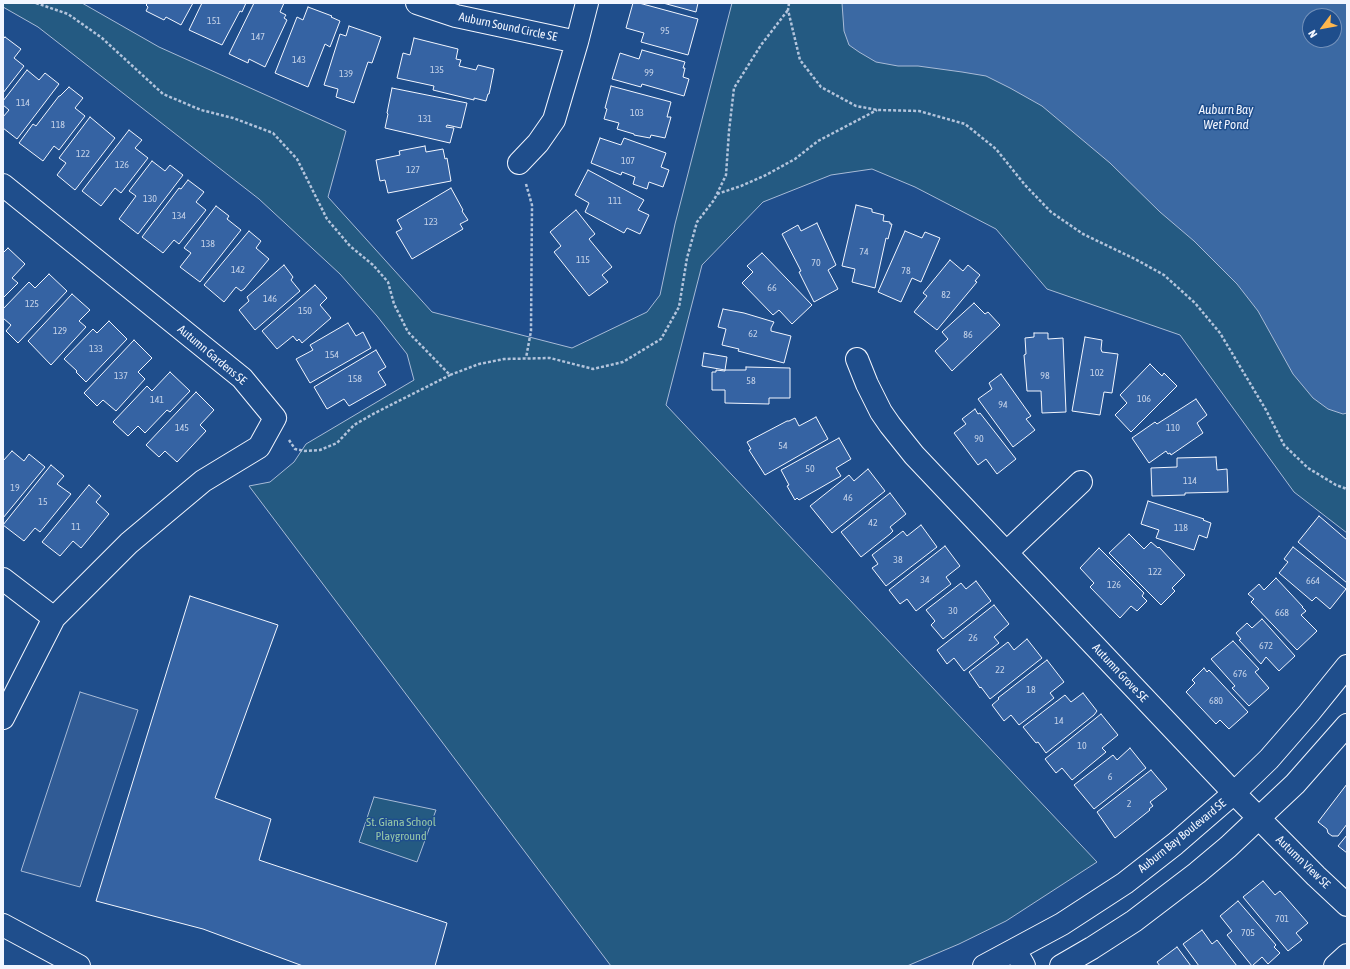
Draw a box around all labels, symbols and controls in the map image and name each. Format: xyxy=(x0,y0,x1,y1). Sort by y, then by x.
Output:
north arrow xyxy=(1302,8,1342,48)
street label: Auburn Sound Circle SE xyxy=(457,10,559,44)
house number: 151 xyxy=(207,15,221,27)
house number: 95 xyxy=(660,25,670,37)
text: N xyxy=(1306,28,1319,40)
house number: 147 xyxy=(251,31,265,43)
house number: 143 xyxy=(292,54,306,66)
house number: 135 xyxy=(430,64,444,76)
house number: 99 xyxy=(644,67,654,79)
house number: 139 xyxy=(339,68,353,80)
house number: 114 xyxy=(16,97,30,109)
water label: Auburn Bay Wet Pond xyxy=(1199,102,1253,133)
house number: 103 xyxy=(630,107,644,119)
house number: 131 xyxy=(418,113,432,125)
house number: 118 xyxy=(51,119,65,131)
house number: 122 xyxy=(76,148,90,160)
house number: 107 xyxy=(621,155,635,167)
house number: 126 xyxy=(115,159,129,171)
house number: 127 xyxy=(406,164,420,176)
house number: 130 xyxy=(143,193,157,205)
house number: 111 xyxy=(608,195,622,207)
house number: 134 xyxy=(172,210,186,222)
house number: 123 xyxy=(424,216,438,228)
house number: 138 xyxy=(201,238,215,250)
house number: 74 xyxy=(859,246,869,258)
house number: 115 xyxy=(576,254,590,266)
house number: 70 xyxy=(811,257,821,269)
house number: 142 xyxy=(231,264,245,276)
house number: 78 xyxy=(901,265,911,277)
house number: 66 xyxy=(767,282,777,294)
house number: 82 xyxy=(941,289,951,301)
house number: 146 xyxy=(263,293,277,305)
house number: 125 xyxy=(25,298,39,310)
house number: 150 xyxy=(298,305,312,317)
street label: Autumn Gardens SE xyxy=(175,322,249,388)
house number: 129 xyxy=(53,325,67,337)
house number: 62 xyxy=(748,328,758,340)
house number: 86 xyxy=(963,329,973,341)
house number: 133 xyxy=(89,343,103,355)
house number: 154 xyxy=(325,349,339,361)
house number: 102 xyxy=(1090,367,1104,379)
house number: 137 xyxy=(114,370,128,382)
house number: 98 xyxy=(1040,370,1050,382)
house number: 158 xyxy=(348,373,362,385)
house number: 58 xyxy=(746,375,756,387)
house number: 106 xyxy=(1137,393,1151,405)
house number: 141 xyxy=(150,394,164,406)
house number: 94 xyxy=(998,399,1008,411)
house number: 145 xyxy=(175,422,189,434)
house number: 110 xyxy=(1166,422,1180,434)
house number: 90 xyxy=(974,433,984,445)
house number: 54 xyxy=(778,440,788,452)
house number: 50 xyxy=(805,463,815,475)
house number: 114 xyxy=(1183,475,1197,487)
house number: 19 xyxy=(10,482,20,494)
house number: 46 xyxy=(843,492,853,504)
house number: 15 xyxy=(38,496,48,508)
house number: 42 xyxy=(868,517,878,529)
house number: 11 xyxy=(71,521,81,533)
house number: 118 xyxy=(1174,522,1188,534)
house number: 38 xyxy=(893,554,903,566)
house number: 122 xyxy=(1148,566,1162,578)
house number: 34 xyxy=(920,574,930,586)
house number: 664 xyxy=(1306,575,1320,587)
house number: 126 xyxy=(1107,579,1121,591)
house number: 30 xyxy=(948,605,958,617)
house number: 668 xyxy=(1275,607,1289,619)
house number: 26 xyxy=(968,632,978,644)
house number: 672 xyxy=(1259,640,1273,652)
street label: Autumn Grove SE xyxy=(1089,641,1151,705)
house number: 22 xyxy=(995,664,1005,676)
house number: 676 xyxy=(1233,668,1247,680)
house number: 18 xyxy=(1026,684,1036,696)
house number: 680 xyxy=(1209,695,1223,707)
house number: 14 xyxy=(1054,715,1064,727)
house number: 10 xyxy=(1077,740,1087,752)
house number: 6 xyxy=(1108,771,1112,783)
street label: Auburn Bay Boulevard SE xyxy=(1135,796,1229,876)
house number: 2 xyxy=(1127,798,1131,810)
park label: St. Giana School Playground xyxy=(366,815,436,843)
street label: Autumn View SE xyxy=(1273,833,1333,891)
house number: 701 xyxy=(1275,913,1289,925)
house number: 705 xyxy=(1241,927,1255,939)

